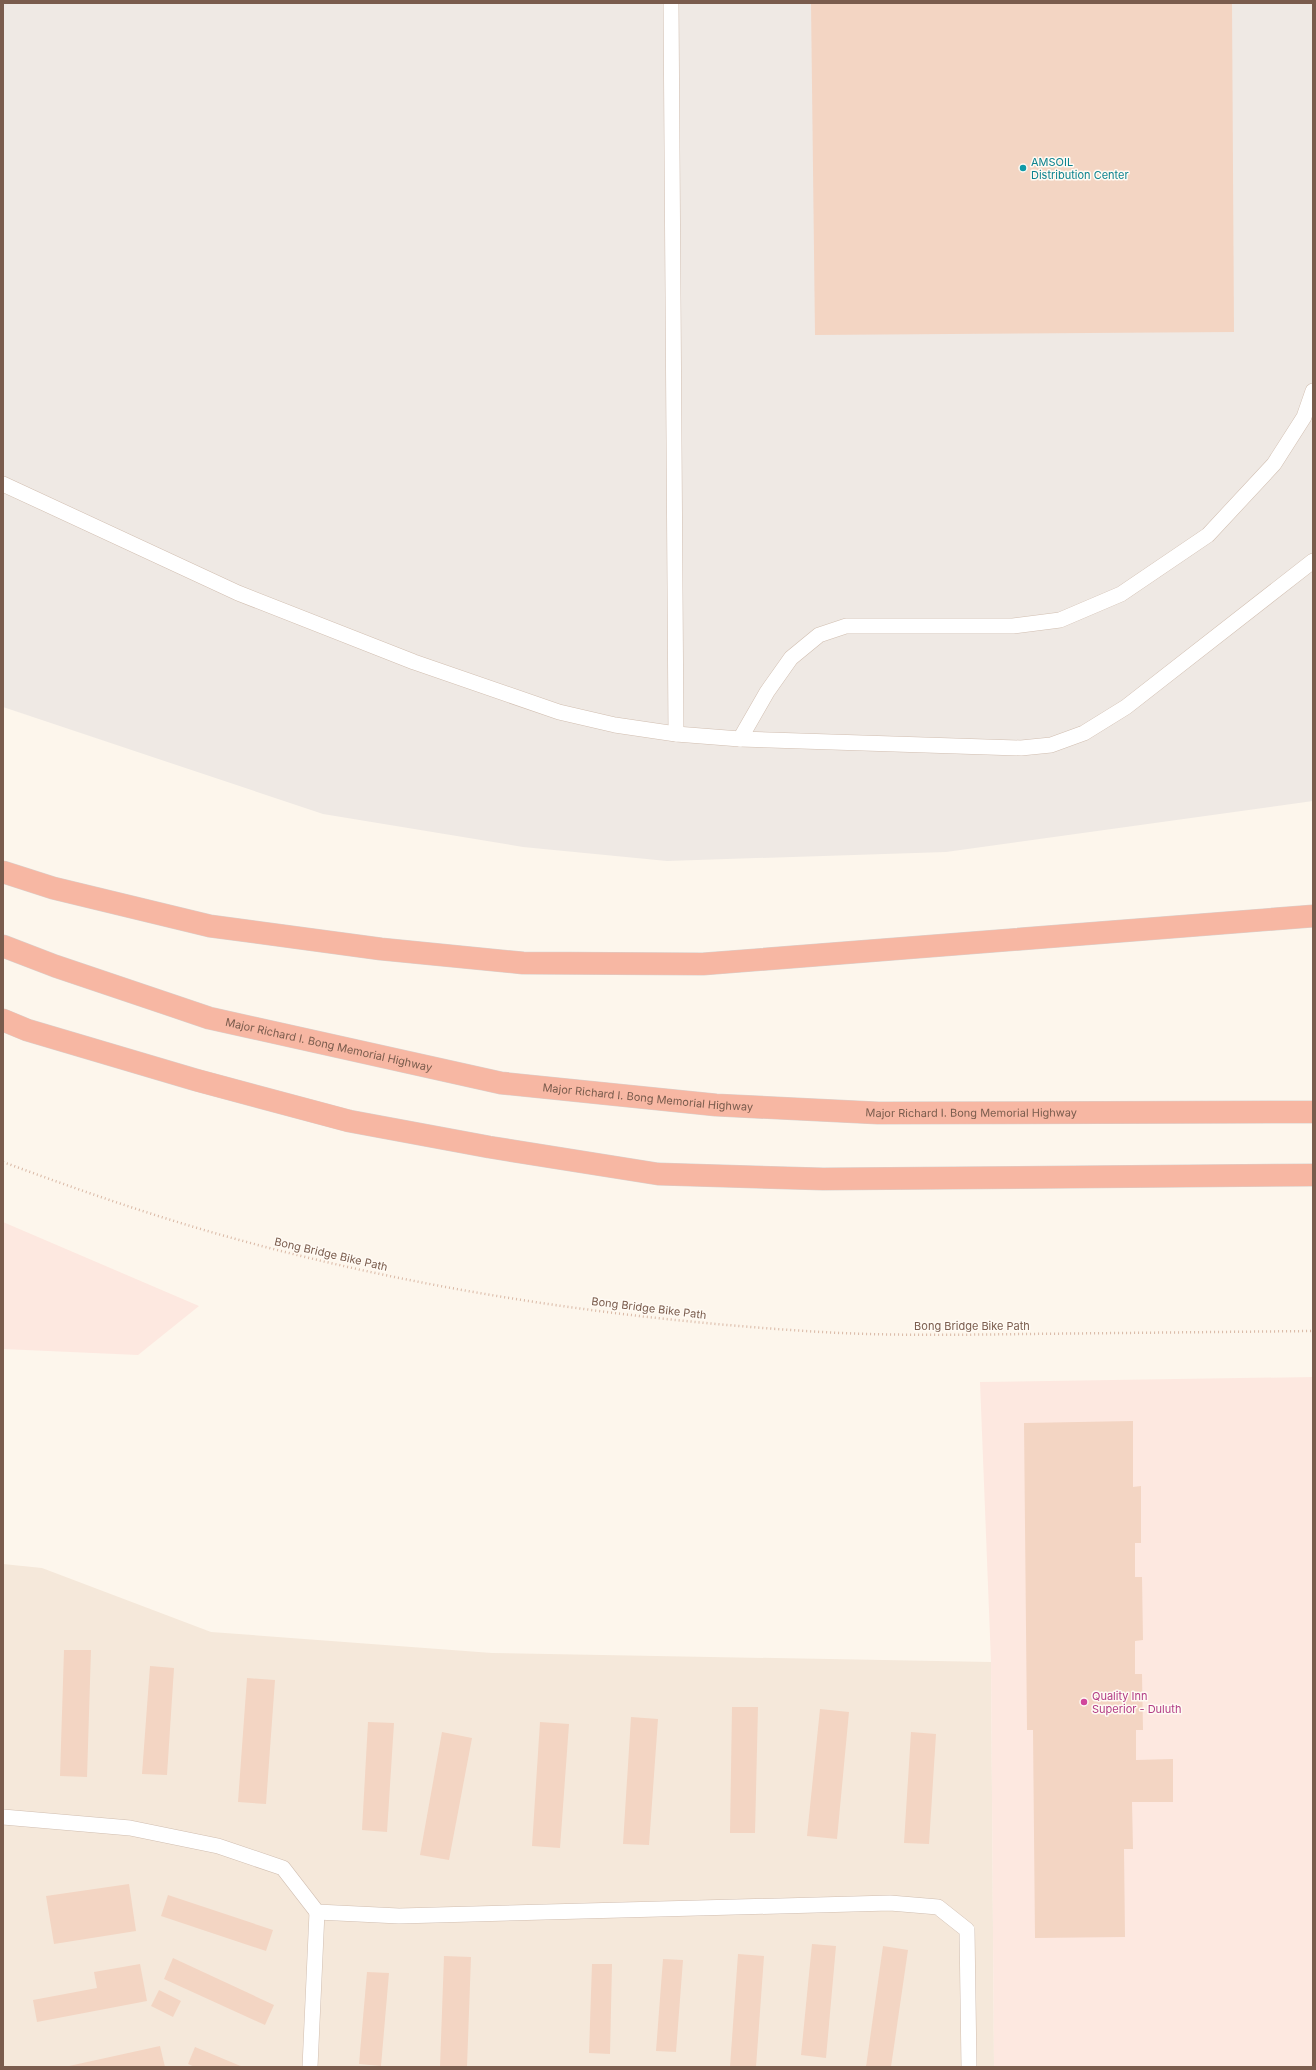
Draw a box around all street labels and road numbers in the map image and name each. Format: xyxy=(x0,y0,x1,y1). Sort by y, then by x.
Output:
street label: Major Richard I. Bong Memorial Highway xyxy=(224,1015,434,1074)
street label: Major Richard I. Bong Memorial Highway xyxy=(542,1080,754,1114)
street label: Major Richard I. Bong Memorial Highway xyxy=(865,1105,1077,1120)
street label: Bong Bridge Bike Path xyxy=(273,1234,389,1274)
street label: Bong Bridge Bike Path xyxy=(591,1294,707,1322)
street label: Bong Bridge Bike Path xyxy=(914,1319,1030,1333)

